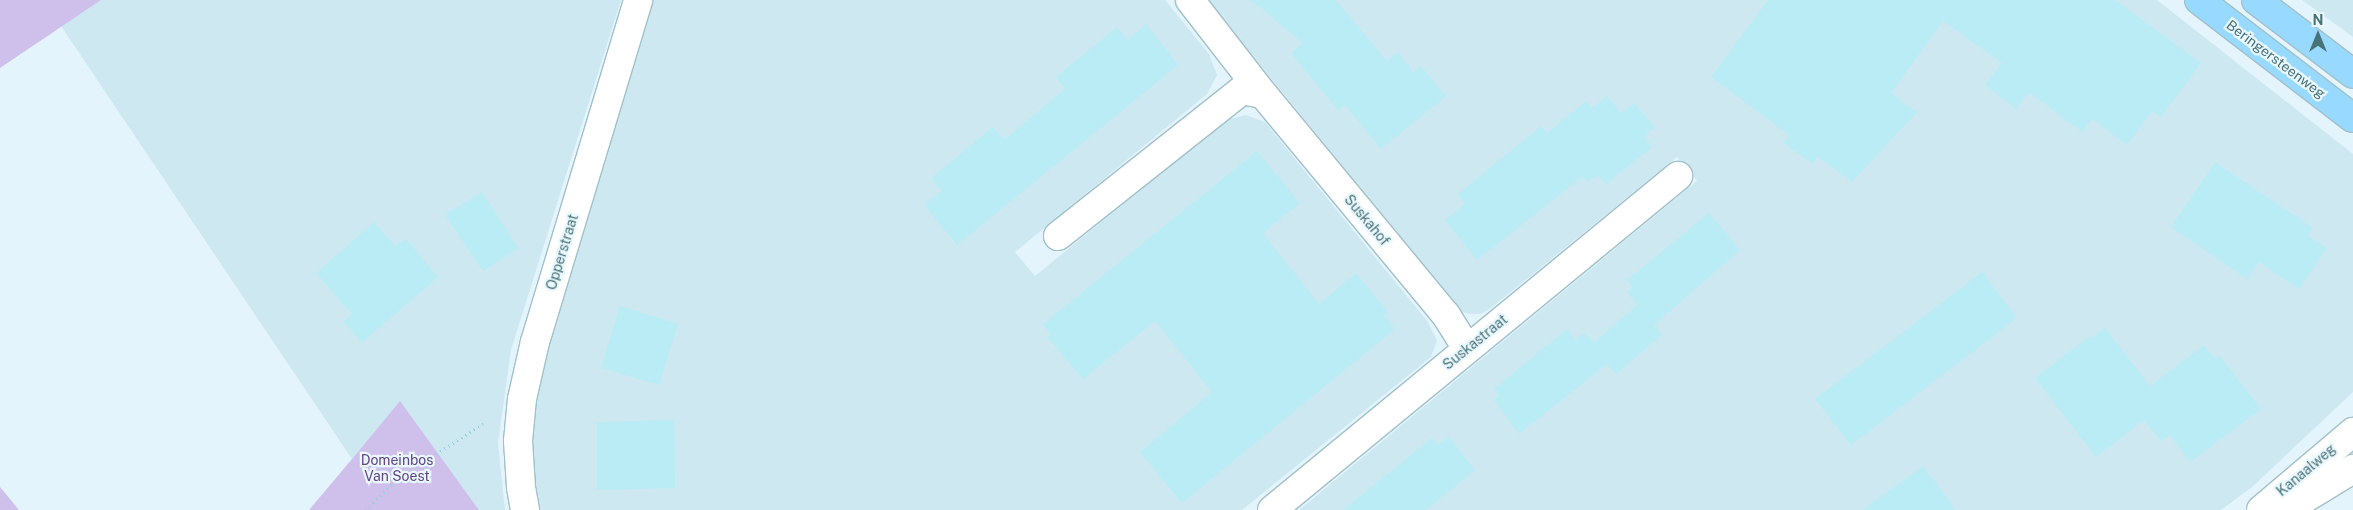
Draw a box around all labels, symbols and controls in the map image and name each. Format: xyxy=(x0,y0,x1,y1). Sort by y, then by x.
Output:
north arrow xyxy=(2293,10,2343,60)
text: N xyxy=(2313,12,2323,28)
street label: Beringersteenweg xyxy=(2223,16,2329,102)
street label: Suskahof xyxy=(1341,191,1393,249)
street label: Opperstraat xyxy=(543,212,581,292)
street label: Suskastraat xyxy=(1439,311,1511,373)
street label: Kanaalweg xyxy=(2273,440,2339,500)
park label: Domeinbos Van Soest xyxy=(361,452,433,484)

